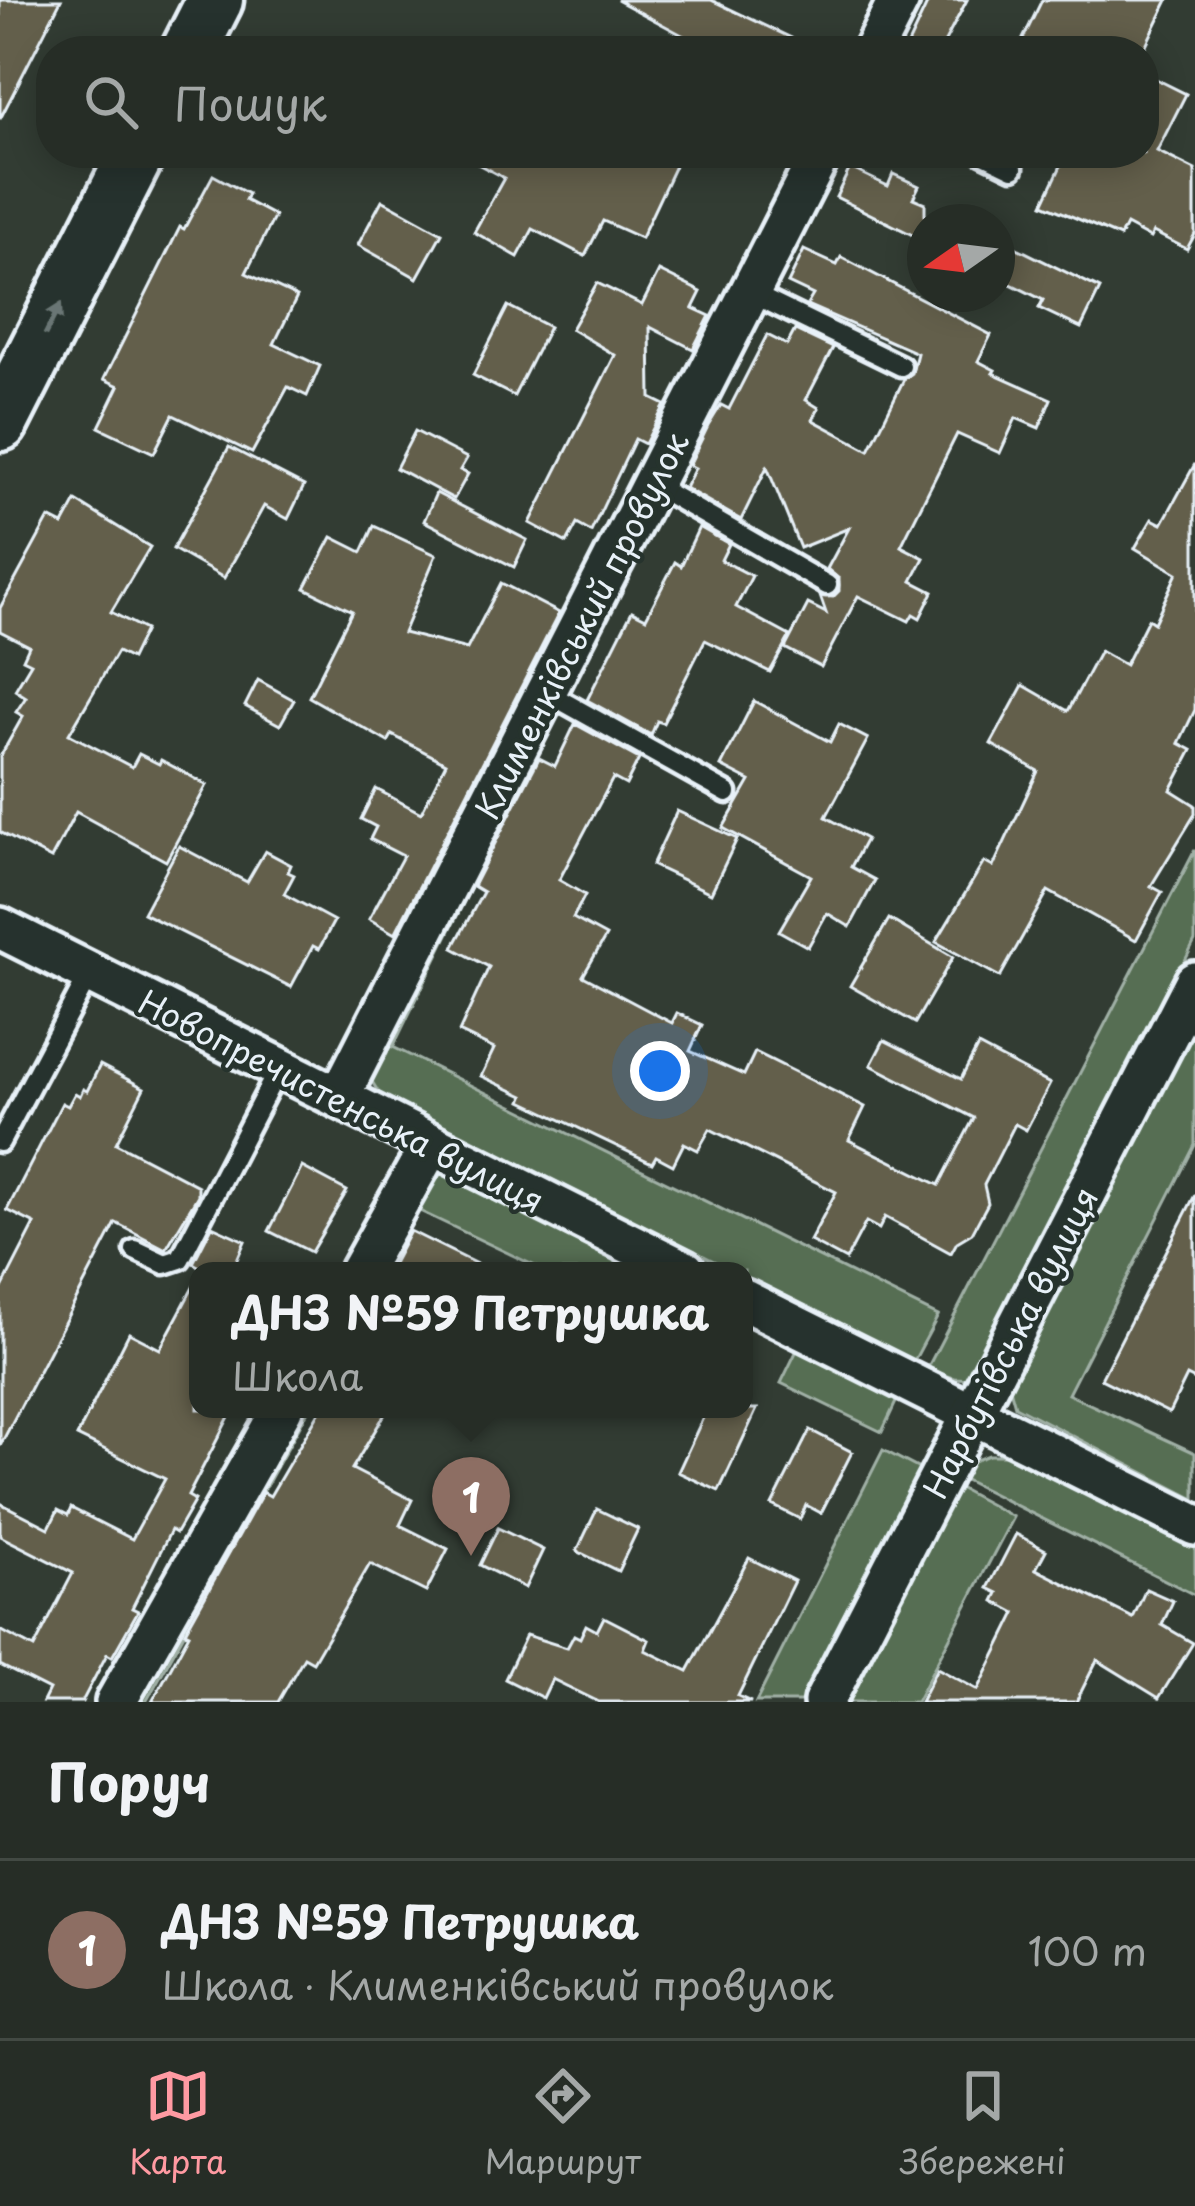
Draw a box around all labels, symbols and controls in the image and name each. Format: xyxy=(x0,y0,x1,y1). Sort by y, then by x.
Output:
search box xyxy=(36,36,1159,168)
text: Пошук xyxy=(174,68,327,136)
icon: search xyxy=(78,69,144,135)
north arrow xyxy=(907,204,1015,312)
one-way arrow xyxy=(43,301,63,336)
street label: Клименківський провулок xyxy=(460,422,700,827)
street label: Новопречистенська вулиця xyxy=(131,976,553,1224)
your location xyxy=(630,1041,690,1101)
street label: Нарбутівська вулиця xyxy=(909,1178,1109,1506)
popup xyxy=(189,1262,753,1418)
text: ДНЗ №59 Петрушка xyxy=(232,1277,710,1345)
text: Школа xyxy=(232,1345,363,1404)
pin: 1 xyxy=(432,1457,510,1556)
text: Поруч xyxy=(48,1742,210,1819)
text: ДНЗ №59 Петрушка xyxy=(162,1886,639,1954)
text: 1 xyxy=(78,1920,96,1979)
text: 100 m xyxy=(1028,1920,1147,1979)
text: Школа · Клименківський провулок xyxy=(162,1954,833,2013)
tab: Карта xyxy=(129,2063,226,2185)
tab: Маршрут xyxy=(485,2063,641,2185)
tab: Збережені xyxy=(900,2063,1066,2185)

